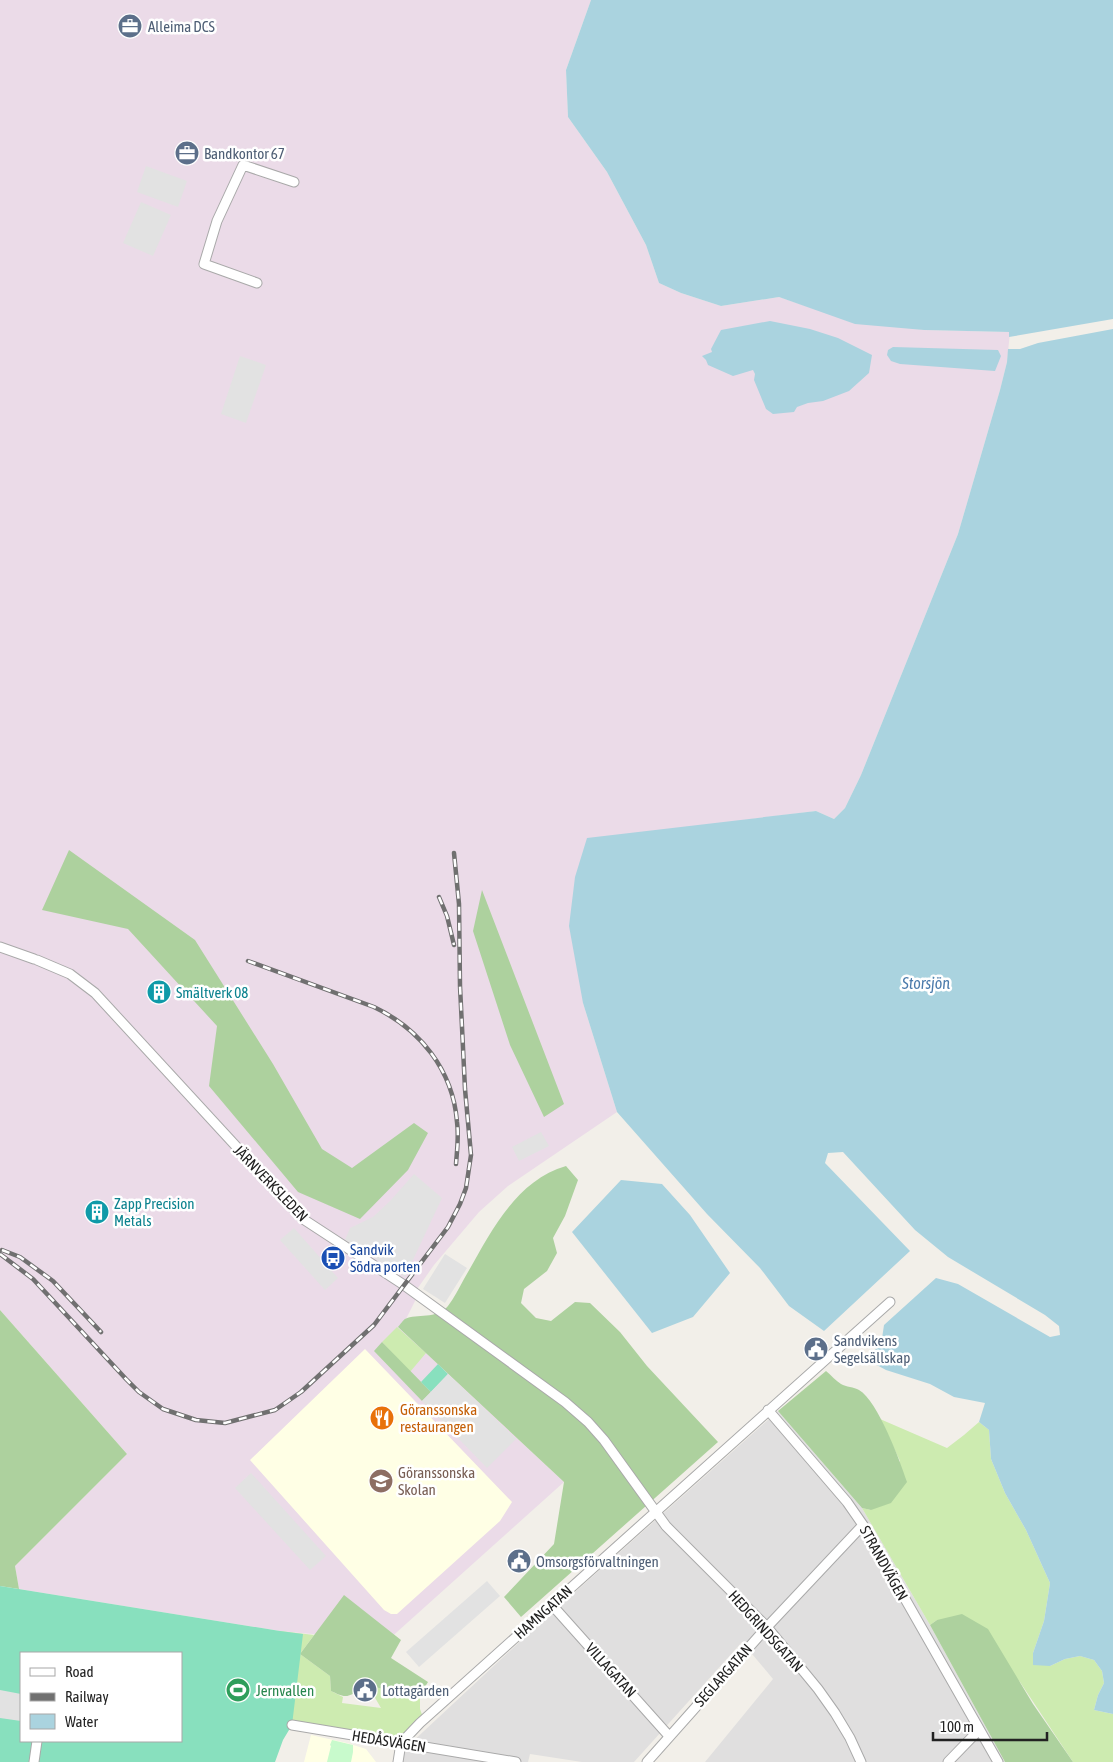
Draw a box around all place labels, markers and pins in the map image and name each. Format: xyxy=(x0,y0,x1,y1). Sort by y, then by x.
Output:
office icon: Alleima DCS xyxy=(117,13,143,39)
place label: Alleima DCS xyxy=(148,18,215,35)
office icon: Bandkontor 67 xyxy=(174,140,200,166)
place label: Bandkontor 67 xyxy=(204,145,285,162)
building icon: Smältverk 08 xyxy=(146,979,172,1005)
place label: Smältverk 08 xyxy=(176,984,248,1001)
place label: Zapp Precision Metals xyxy=(114,1195,195,1229)
building icon: Zapp Precision Metals xyxy=(84,1199,110,1225)
place label: Sandvik Södra porten xyxy=(350,1241,420,1275)
bus stop icon: Sandvik Södra porten xyxy=(320,1245,346,1271)
place label: Sandvikens Segelsällskap xyxy=(834,1332,910,1366)
public building icon: Sandvikens Segelsällskap xyxy=(803,1336,829,1362)
place label: Göranssonska restaurangen xyxy=(400,1401,477,1435)
restaurant icon: Göranssonska restaurangen xyxy=(369,1405,395,1431)
place label: Göranssonska Skolan xyxy=(398,1464,475,1498)
school or university icon: Göranssonska Skolan xyxy=(368,1468,394,1494)
public building icon: Omsorgsförvaltningen xyxy=(506,1548,532,1574)
place label: Omsorgsförvaltningen xyxy=(536,1553,659,1570)
sports icon: Jernvallen xyxy=(225,1677,251,1703)
public building icon: Lottagården xyxy=(352,1677,378,1703)
place label: Jernvallen xyxy=(256,1682,314,1699)
place label: Lottagården xyxy=(382,1682,449,1699)

